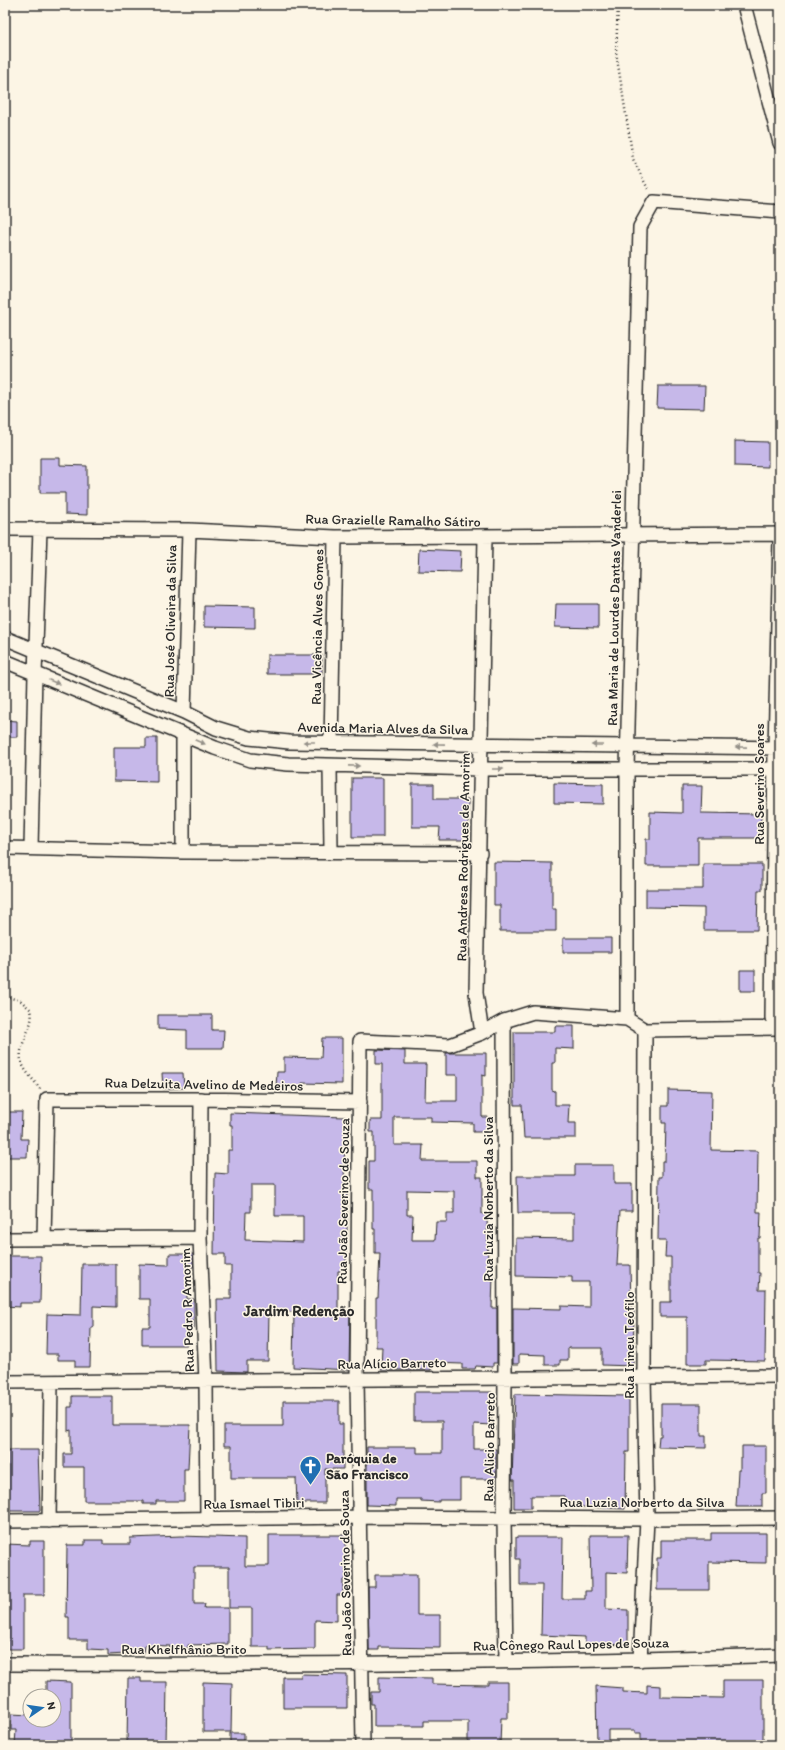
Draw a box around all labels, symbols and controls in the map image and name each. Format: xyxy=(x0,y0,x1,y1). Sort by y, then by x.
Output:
street label: Rua Maria de Lourdes Dantas Vanderlei xyxy=(604,490,625,726)
street label: Rua Grazielle Ramalho Sátiro xyxy=(305,510,481,531)
street label: Rua José Oliveira da Silva xyxy=(161,544,180,698)
street label: Rua Vicência Alves Gomes xyxy=(308,549,327,705)
one-way arrow xyxy=(48,678,60,685)
street label: Avenida Maria Alves da Silva xyxy=(297,719,469,739)
street label: Rua Severino Soares xyxy=(751,723,768,845)
one-way arrow xyxy=(302,739,315,745)
one-way arrow xyxy=(194,740,206,746)
one-way arrow xyxy=(432,741,445,747)
one-way arrow xyxy=(590,742,603,748)
one-way arrow xyxy=(735,744,747,751)
street label: Rua Andresa Rodrigues de Amorim xyxy=(453,752,474,961)
one-way arrow xyxy=(348,763,360,770)
one-way arrow xyxy=(492,766,505,772)
street label: Rua Delzuita Avelino de Medeiros xyxy=(104,1074,303,1095)
street label: Rua Luzia Norberto da Silva xyxy=(480,1116,497,1281)
street label: Rua João Severino de Souza xyxy=(334,1117,353,1284)
street label: Rua Pedro R Amorim xyxy=(177,1247,198,1372)
street label: Rua Irineu Teófilo xyxy=(621,1291,638,1399)
district label: Jardim Redenção xyxy=(243,1302,355,1321)
street label: Rua Alício Barreto xyxy=(337,1354,447,1373)
street label: Rua Alicio Barreto xyxy=(480,1392,499,1502)
place label: Paróquia de São Francisco xyxy=(326,1450,409,1483)
church icon: Paróquia de São Francisco xyxy=(298,1453,324,1486)
street label: Rua João Severino de Souza xyxy=(336,1489,355,1656)
street label: Rua Ismael Tibiri xyxy=(203,1494,305,1513)
street label: Rua Luzia Norberto da Silva xyxy=(560,1494,725,1511)
street label: Rua Cônego Raul Lopes de Souza xyxy=(473,1634,670,1655)
street label: Rua Khelfhânio Brito xyxy=(121,1641,247,1658)
north arrow xyxy=(22,1688,62,1728)
text: N xyxy=(44,1701,58,1711)

